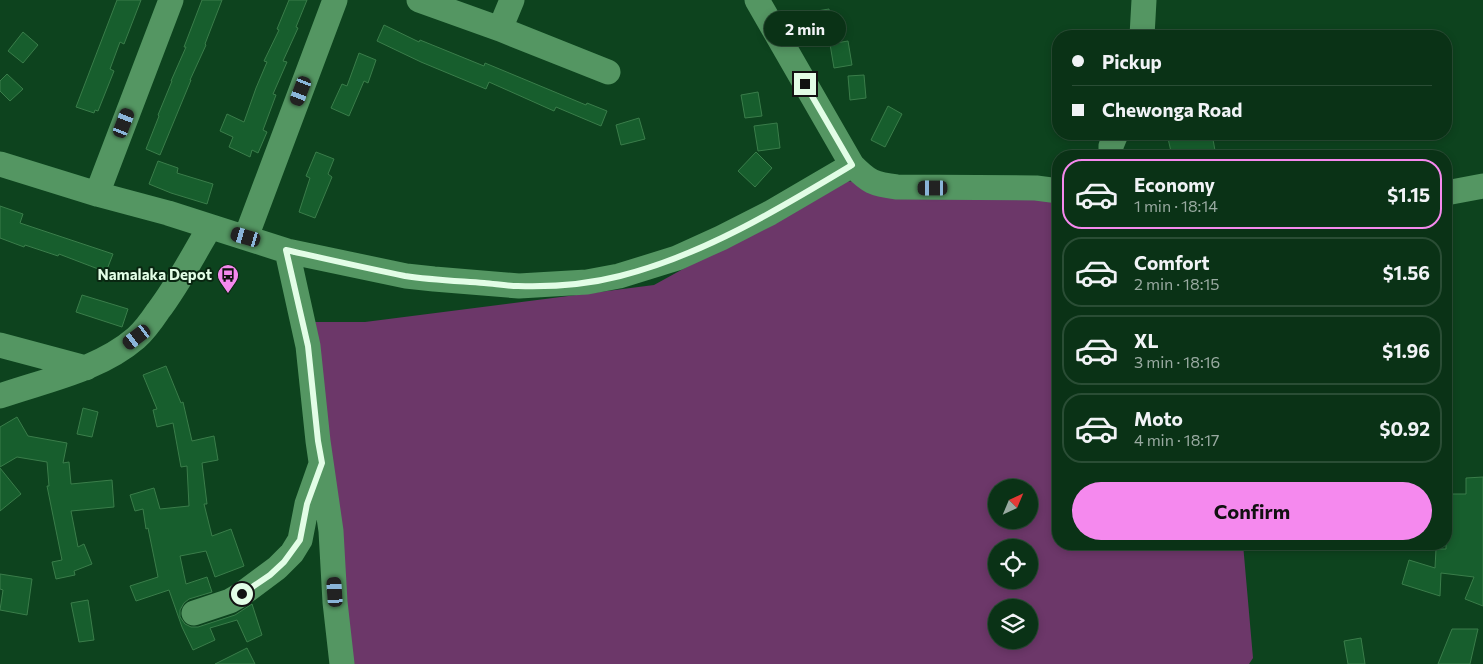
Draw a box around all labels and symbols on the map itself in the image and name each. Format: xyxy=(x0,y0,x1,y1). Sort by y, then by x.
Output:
callout: 2 min xyxy=(764,12,846,46)
route end xyxy=(794,73,816,95)
car xyxy=(288,74,313,108)
car xyxy=(111,106,136,140)
car xyxy=(918,181,948,196)
car xyxy=(229,226,262,248)
bus stop icon: Namalaka Depot xyxy=(216,263,240,294)
place label: Namalaka Depot xyxy=(97,265,212,283)
car xyxy=(120,322,153,352)
north arrow xyxy=(988,479,1038,529)
car xyxy=(326,577,343,607)
route start xyxy=(231,583,253,605)

